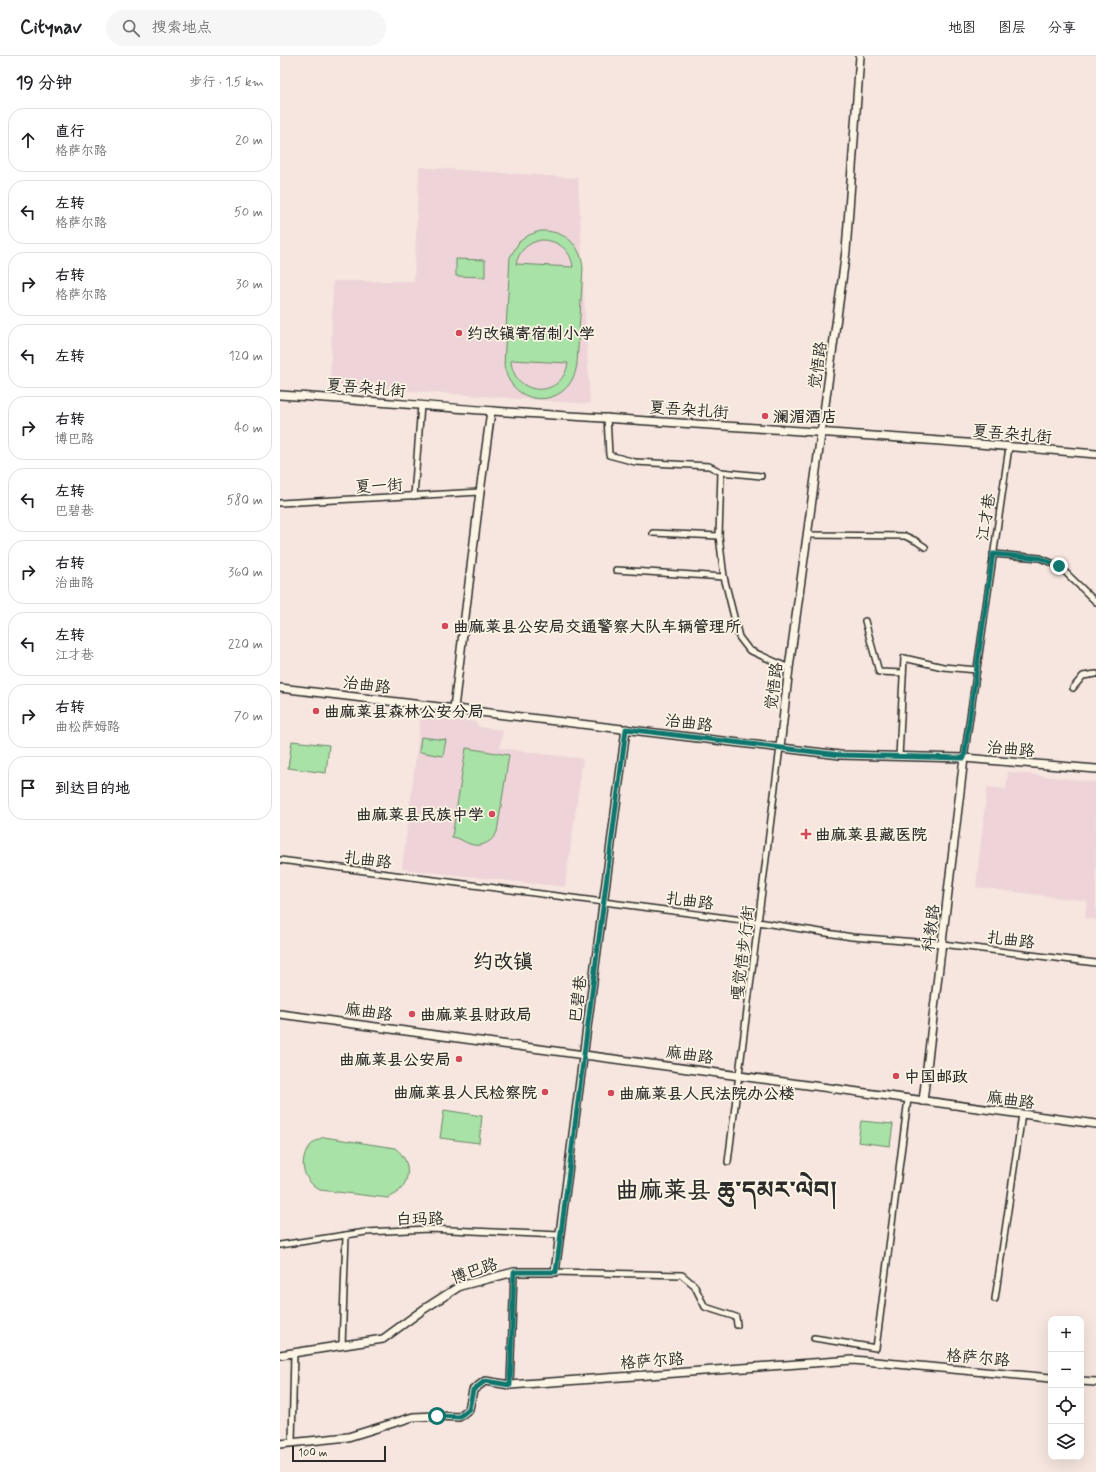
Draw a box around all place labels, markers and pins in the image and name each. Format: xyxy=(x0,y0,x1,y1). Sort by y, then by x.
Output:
place label: 约改镇寄宿制小学 xyxy=(467,324,595,345)
marker: 约改镇寄宿制小学 xyxy=(454,328,464,338)
place label: 澜湄酒店 xyxy=(773,407,837,428)
marker: 澜湄酒店 xyxy=(760,411,770,421)
place label: 曲麻莱县公安局交通警察大队车辆管理所 xyxy=(453,617,741,638)
marker: 曲麻莱县公安局交通警察大队车辆管理所 xyxy=(440,621,450,631)
place label: 曲麻莱县森林公安分局 xyxy=(324,702,484,723)
marker: 曲麻莱县森林公安分局 xyxy=(311,706,321,716)
place label: 曲麻莱县民族中学 xyxy=(356,805,484,826)
marker: 曲麻莱县民族中学 xyxy=(487,809,497,819)
place label: 曲麻莱县藏医院 xyxy=(815,825,927,846)
marker: 曲麻莱县藏医院 xyxy=(800,828,812,840)
place label: 曲麻莱县财政局 xyxy=(420,1005,532,1026)
marker: 曲麻莱县财政局 xyxy=(407,1009,417,1019)
place label: 曲麻莱县公安局 xyxy=(339,1050,451,1071)
marker: 曲麻莱县公安局 xyxy=(454,1054,464,1064)
place label: 中国邮政 xyxy=(904,1067,968,1088)
marker: 中国邮政 xyxy=(891,1071,901,1081)
place label: 曲麻莱县人民检察院 xyxy=(393,1083,537,1104)
place label: 曲麻莱县人民法院办公楼 xyxy=(619,1084,795,1105)
marker: 曲麻莱县人民检察院 xyxy=(540,1087,550,1097)
marker: 曲麻莱县人民法院办公楼 xyxy=(606,1088,616,1098)

